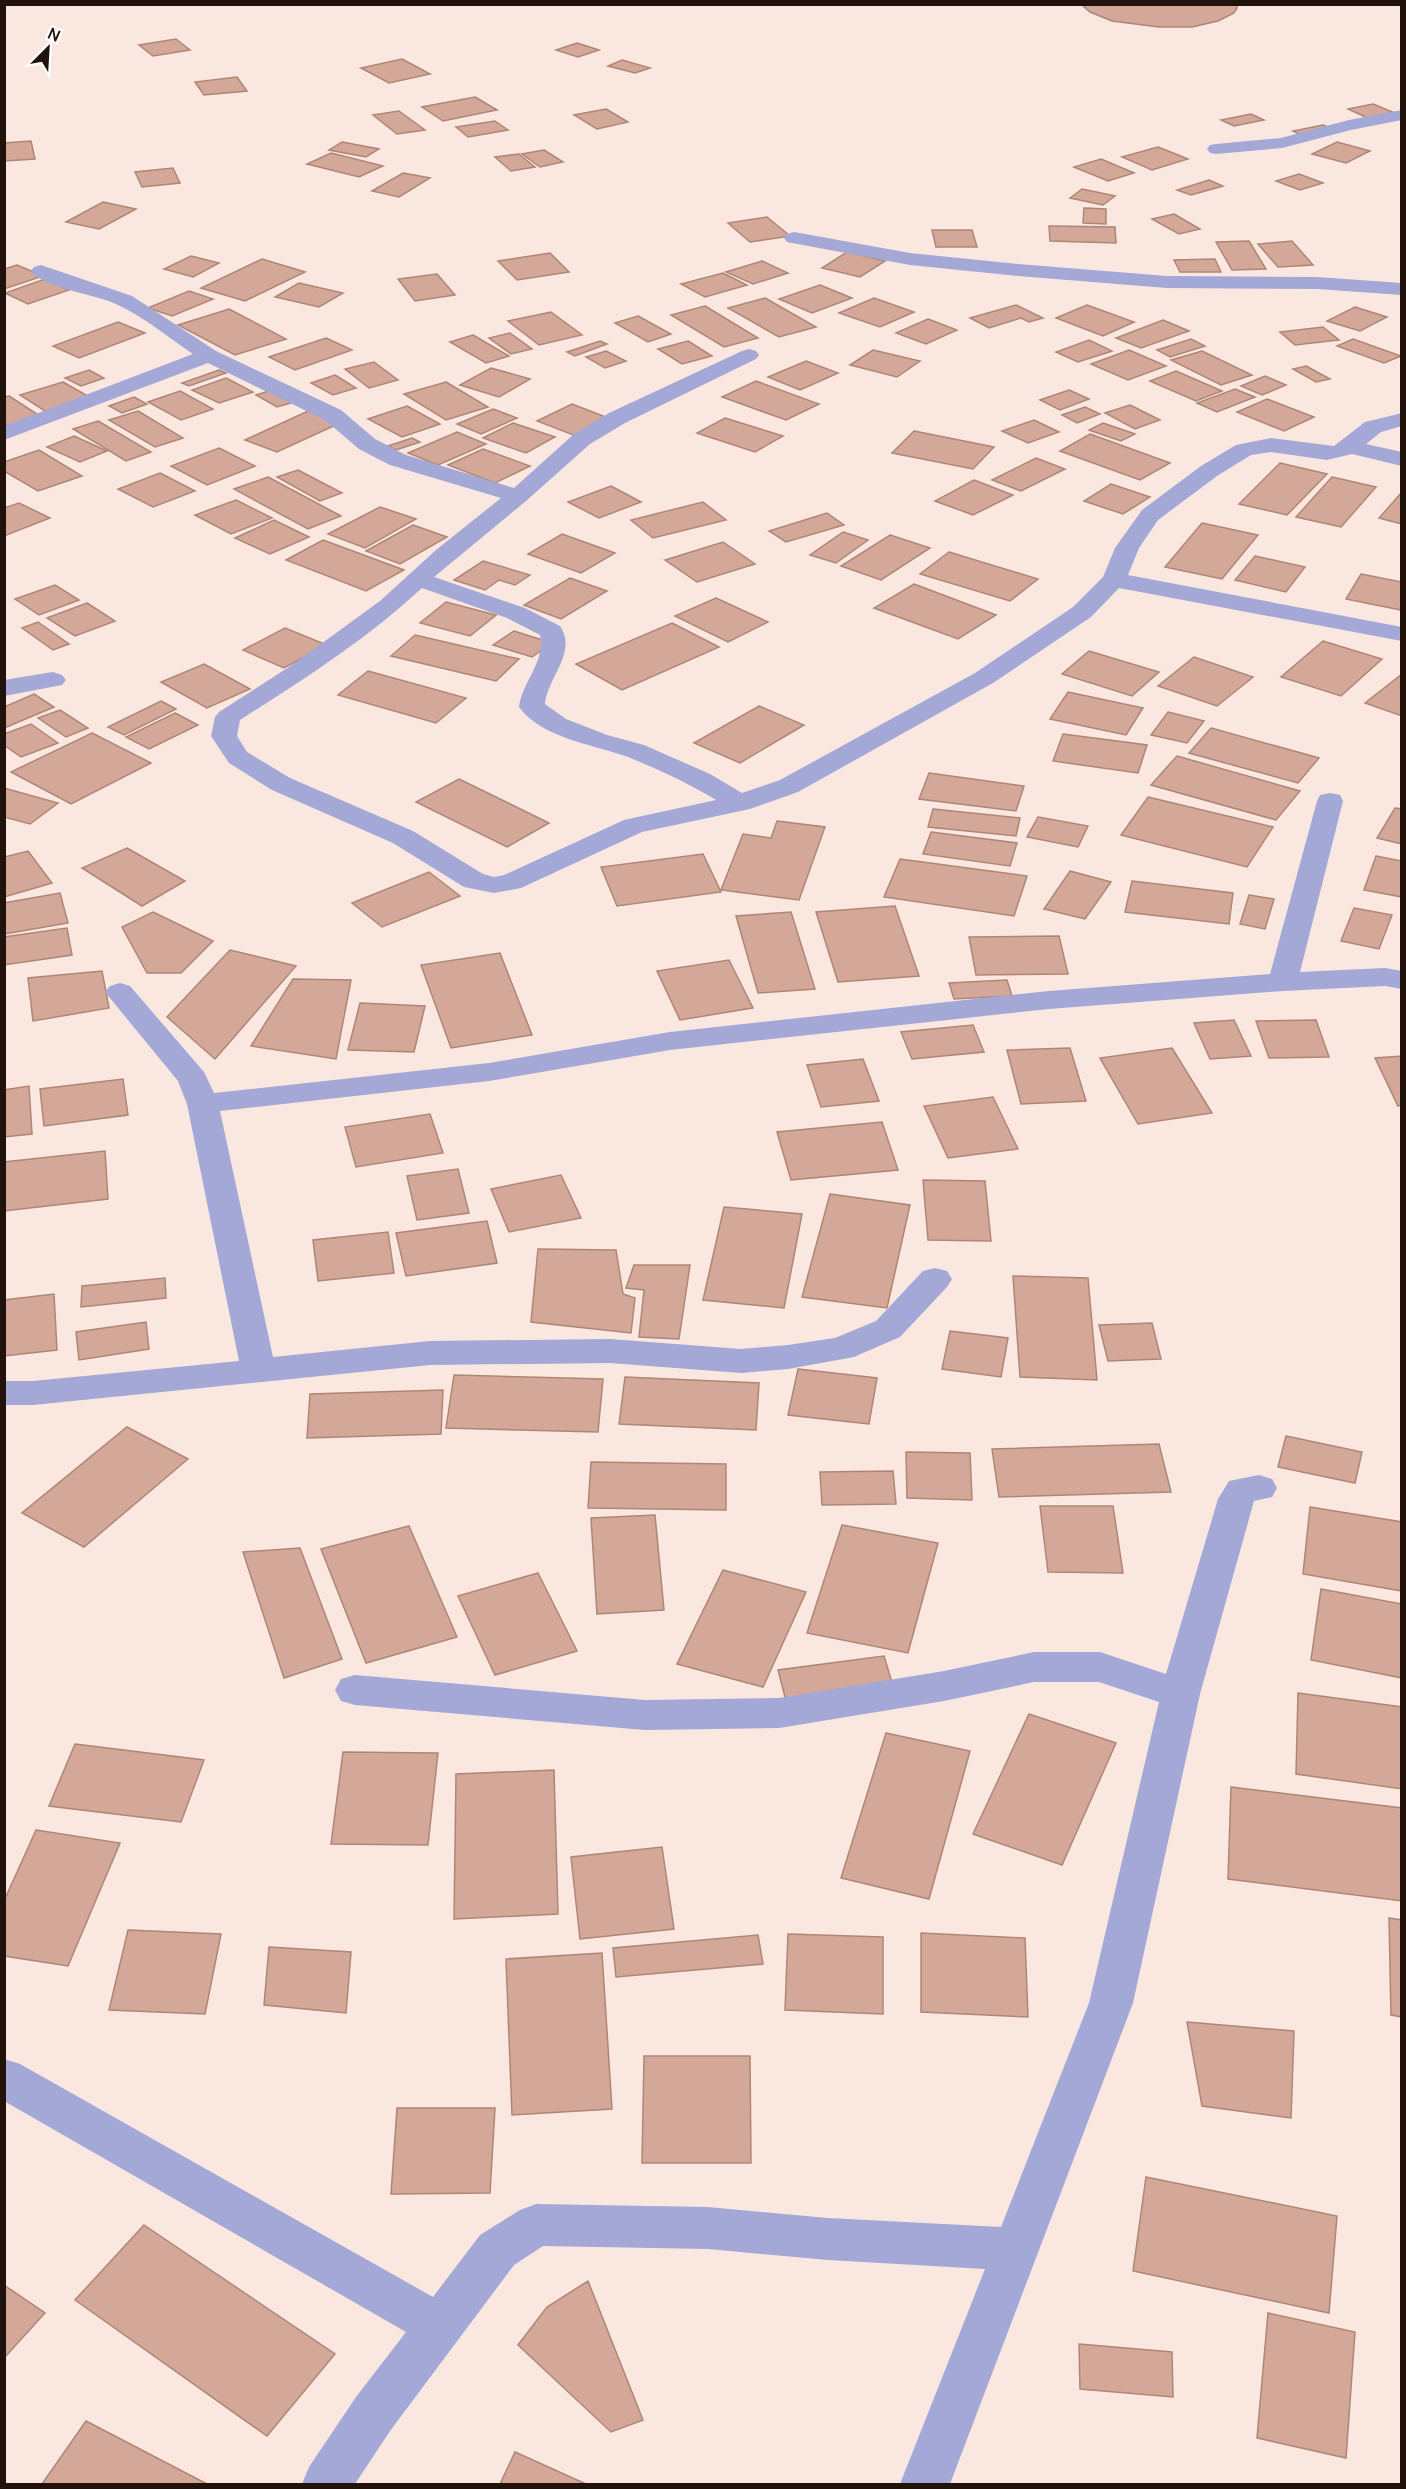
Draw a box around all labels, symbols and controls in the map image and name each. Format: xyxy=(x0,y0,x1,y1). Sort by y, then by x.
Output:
north arrow xyxy=(18,18,78,78)
text: N xyxy=(44,22,64,47)

